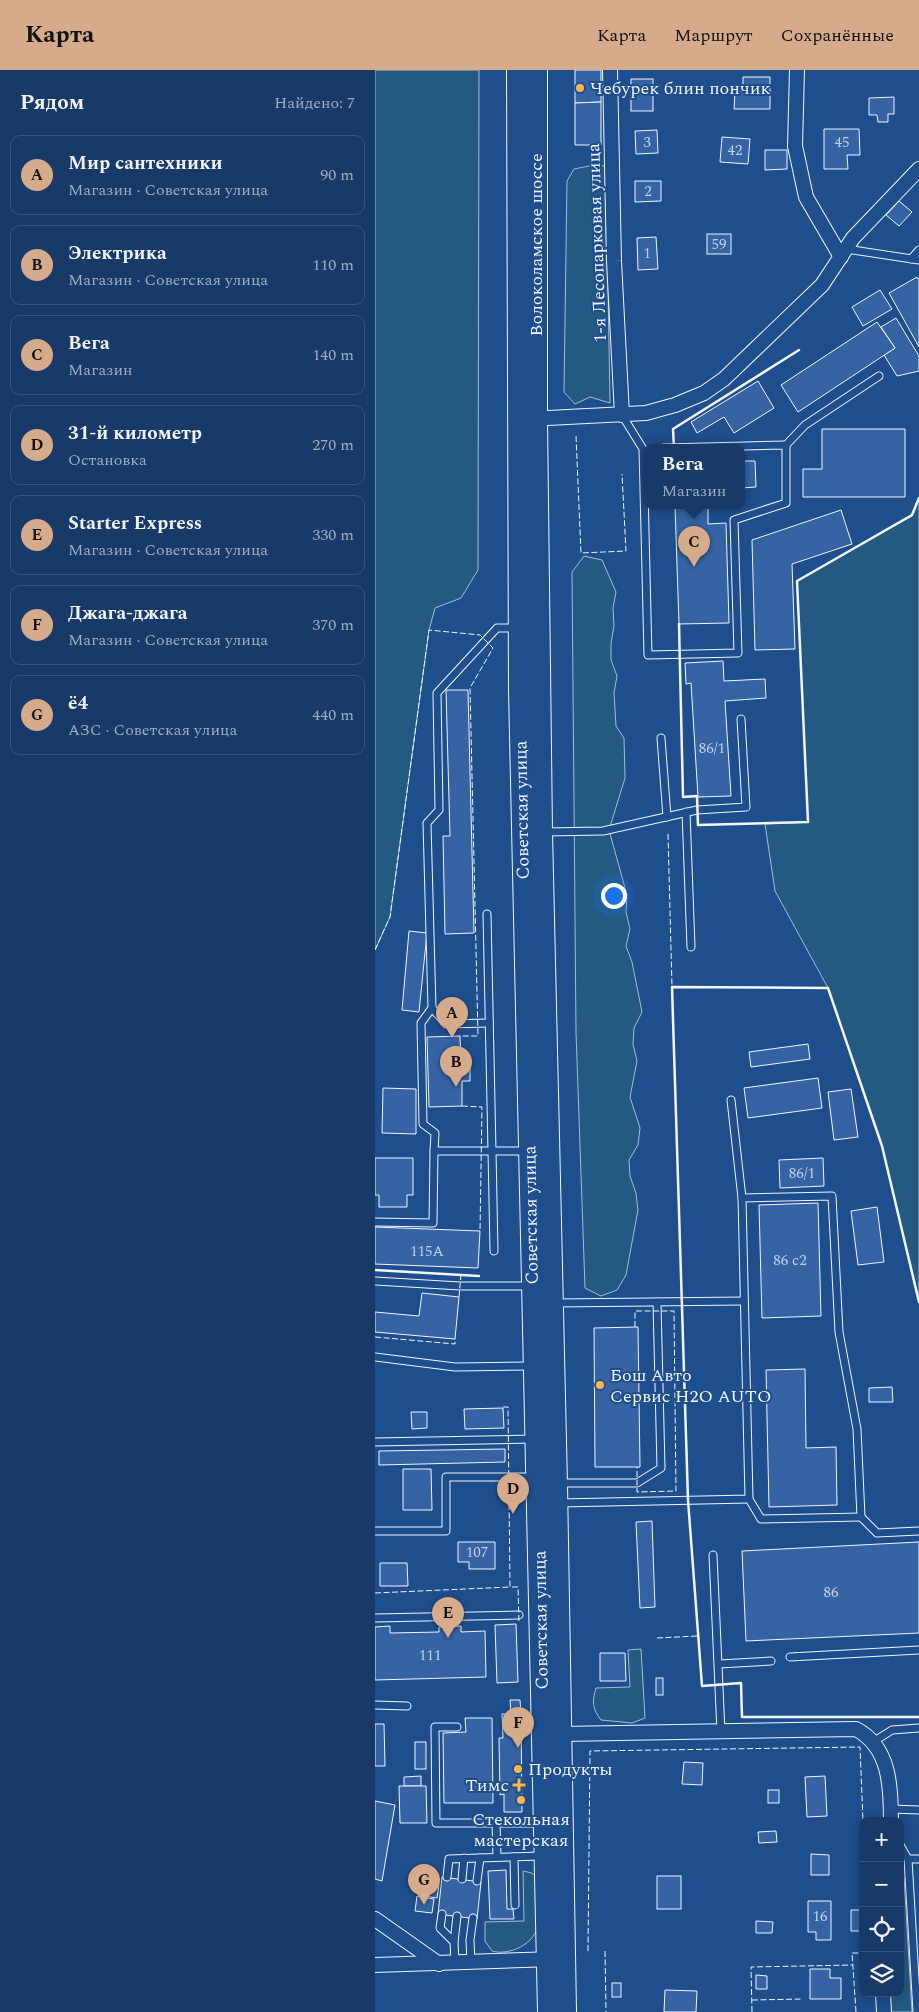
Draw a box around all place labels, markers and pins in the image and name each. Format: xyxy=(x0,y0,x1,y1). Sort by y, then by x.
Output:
place label: Чебурек блин пончик xyxy=(590,75,771,102)
marker: Чебурек блин пончик xyxy=(574,82,586,94)
pin: C xyxy=(678,526,710,567)
pin: A xyxy=(436,997,468,1038)
pin: B xyxy=(440,1046,472,1087)
place label: Бош Авто Сервис H2O AUTO xyxy=(610,1362,772,1410)
marker: Бош Авто Сервис H2O AUTO xyxy=(594,1379,606,1391)
pin: D xyxy=(497,1473,529,1514)
pin: E xyxy=(432,1597,464,1638)
pin: F xyxy=(502,1707,534,1748)
place label: Продукты xyxy=(528,1756,613,1783)
marker: Продукты xyxy=(512,1763,524,1775)
place label: Тимс xyxy=(465,1772,509,1799)
marker: Тимс xyxy=(513,1779,525,1791)
marker: Стекольная мастерская xyxy=(515,1794,527,1806)
place label: Стекольная мастерская xyxy=(472,1806,570,1854)
pin: G xyxy=(408,1864,440,1905)

